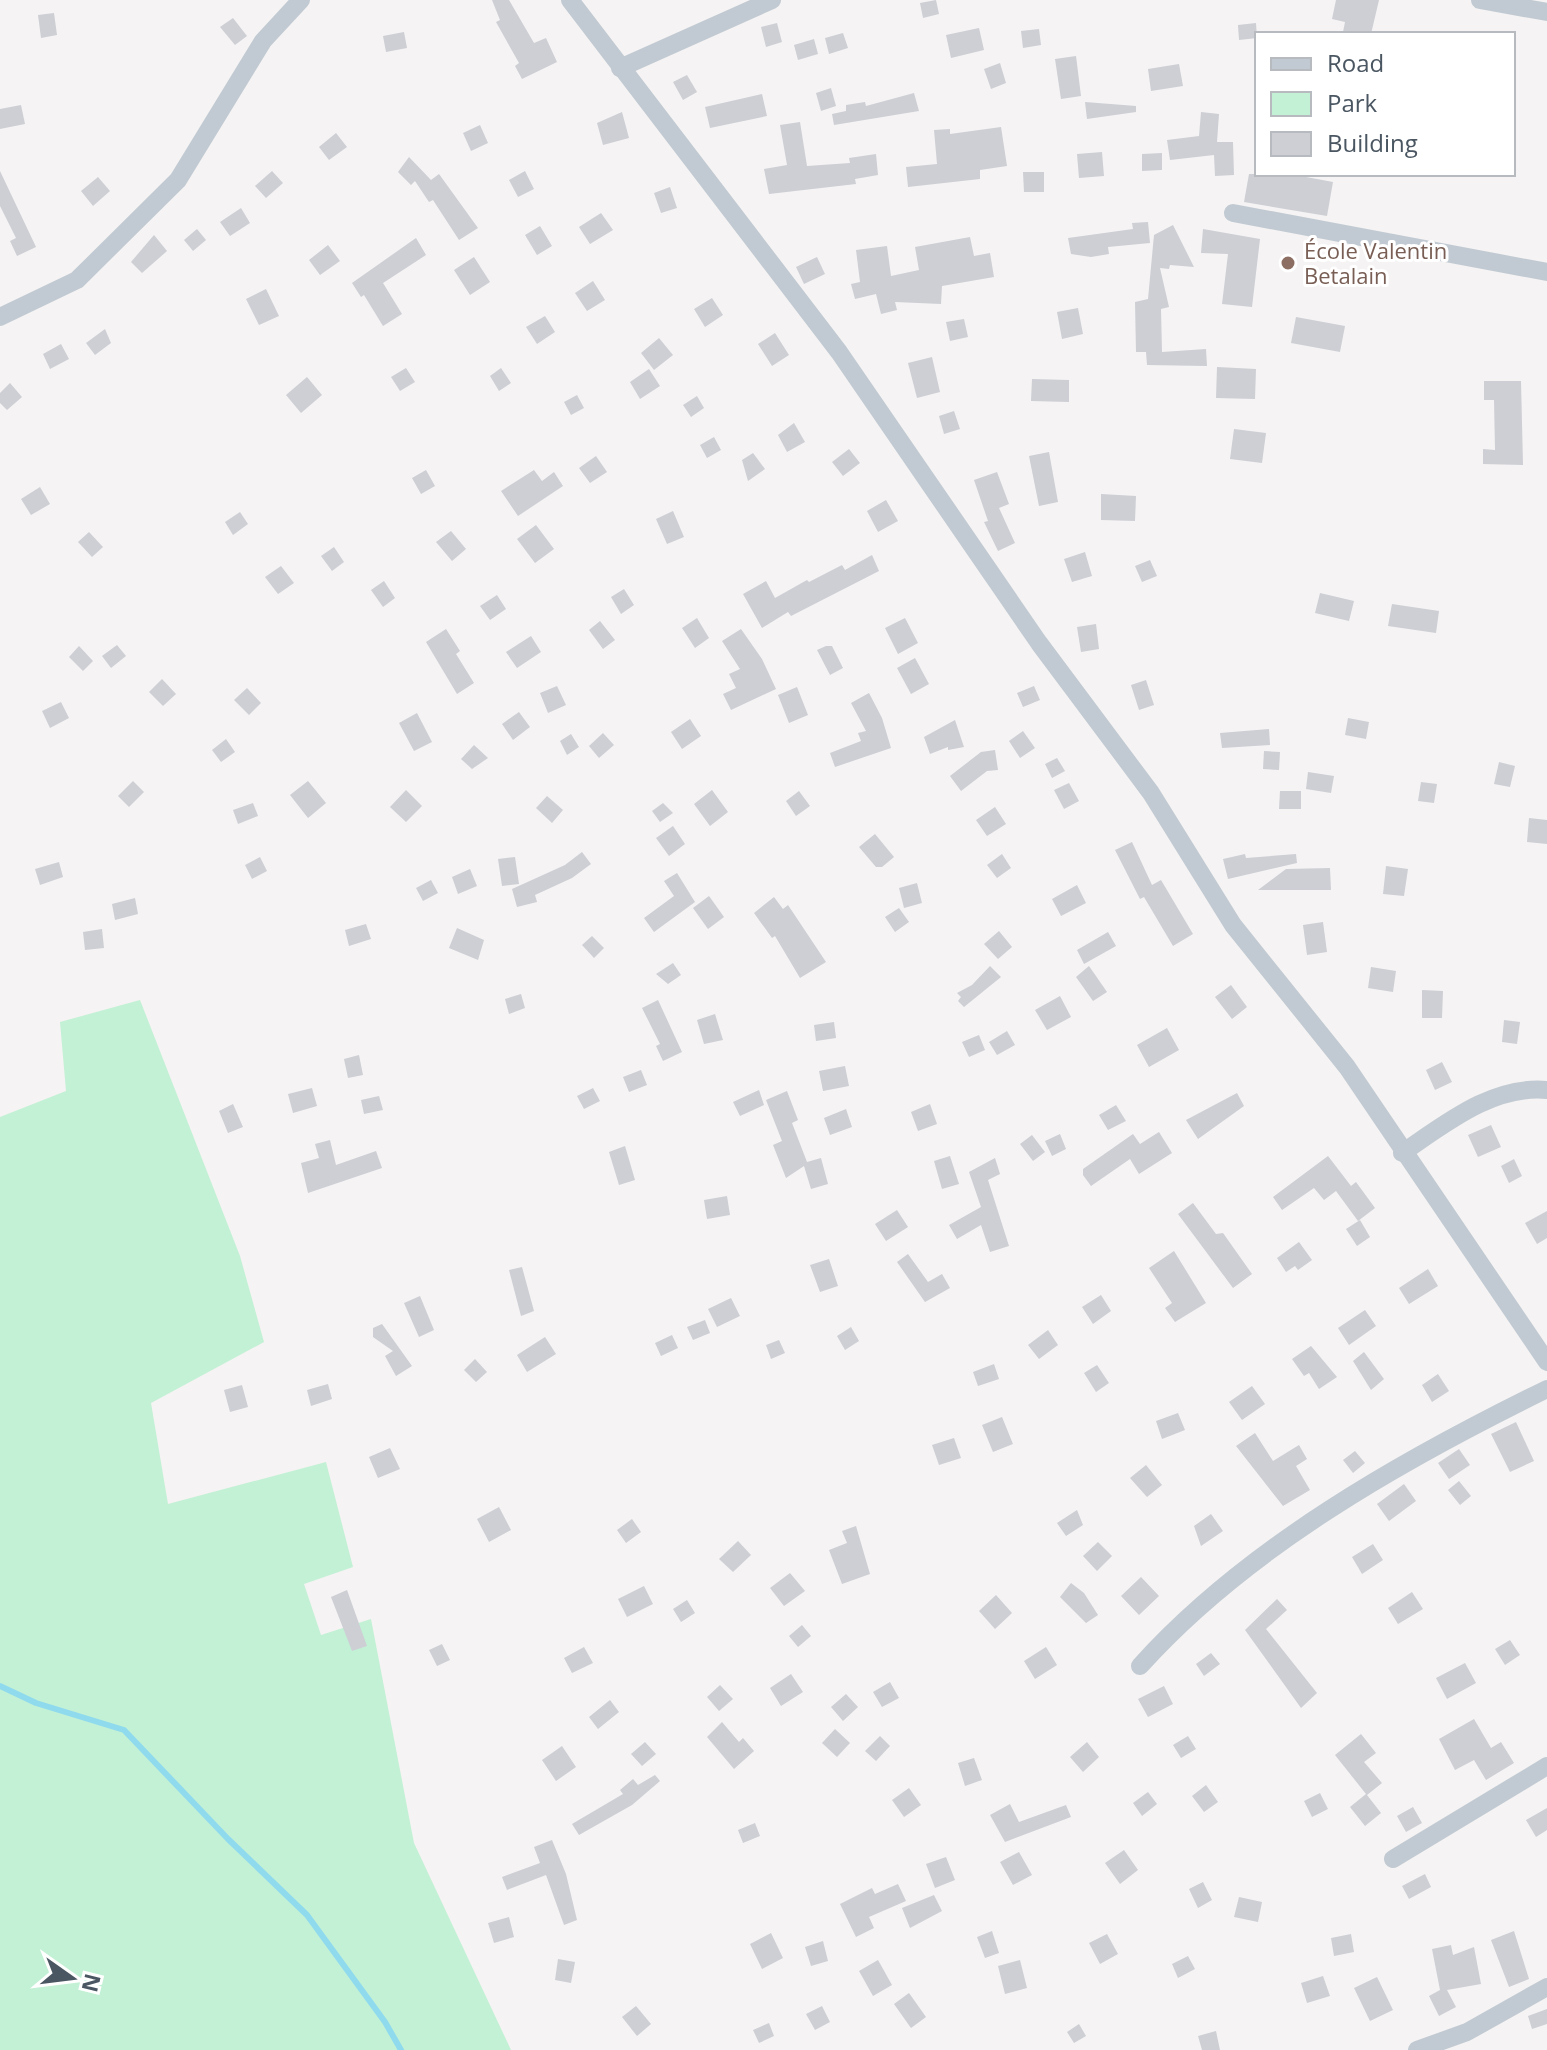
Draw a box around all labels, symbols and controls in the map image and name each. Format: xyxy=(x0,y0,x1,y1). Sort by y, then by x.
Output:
legend xyxy=(1255,32,1515,176)
text: Road xyxy=(1327,46,1384,79)
text: Park xyxy=(1327,86,1378,119)
text: Building xyxy=(1327,126,1418,159)
place label: École Valentin Betalain xyxy=(1304,235,1447,290)
marker: École Valentin Betalain xyxy=(1279,254,1297,272)
north arrow xyxy=(32,1938,112,2018)
text: N xyxy=(76,1971,109,1995)

